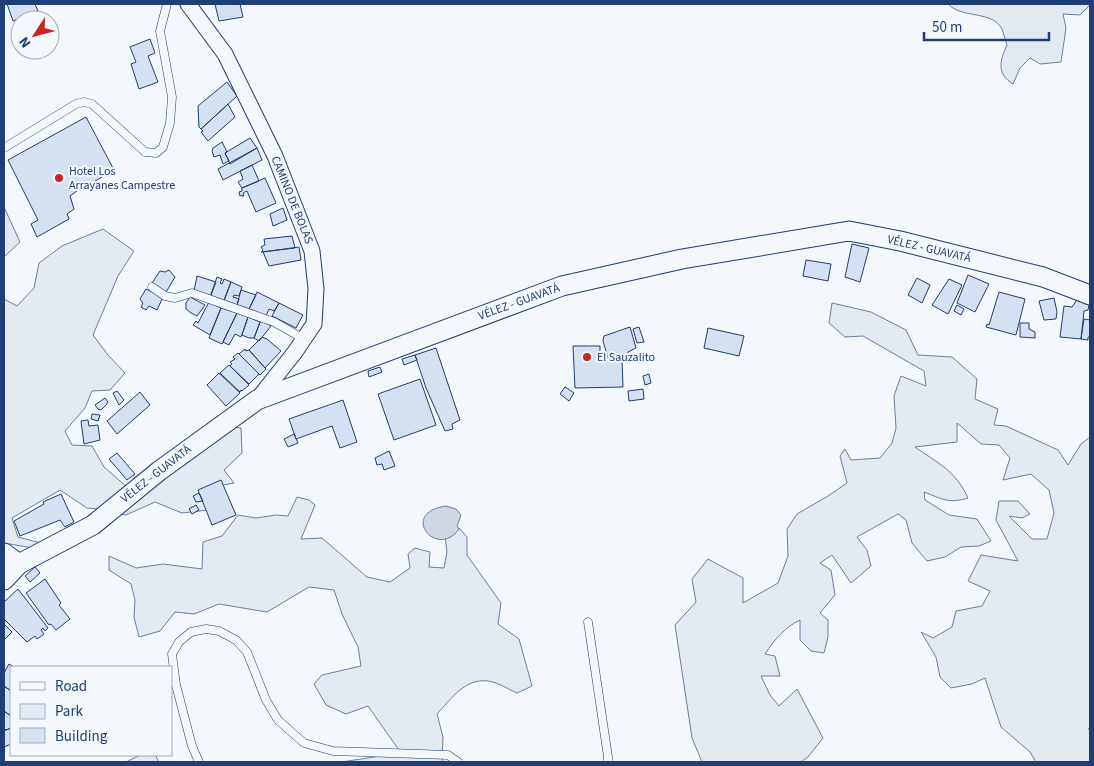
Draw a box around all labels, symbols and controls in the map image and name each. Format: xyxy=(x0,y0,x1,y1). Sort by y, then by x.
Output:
north arrow xyxy=(10,10,60,60)
scale bar xyxy=(924,10,1049,42)
text: 50 m xyxy=(932,17,962,38)
text: N xyxy=(14,32,36,52)
street label: CAMINO DE BOLAS xyxy=(267,154,317,246)
place label: Hotel Los Arrayanes Campestre xyxy=(69,163,175,194)
marker: Hotel Los Arrayanes Campestre xyxy=(53,172,65,184)
street label: VÉLEZ - GUAVATÁ xyxy=(886,231,973,267)
street label: VÉLEZ - GUAVATÁ xyxy=(476,279,562,325)
place label: El Sauzalito xyxy=(597,349,655,366)
marker: El Sauzalito xyxy=(581,351,593,363)
street label: VÉLEZ - GUAVATÁ xyxy=(117,441,195,507)
legend xyxy=(10,666,172,756)
text: Road xyxy=(55,676,87,697)
text: Park xyxy=(55,701,84,722)
text: Building xyxy=(55,726,108,747)

